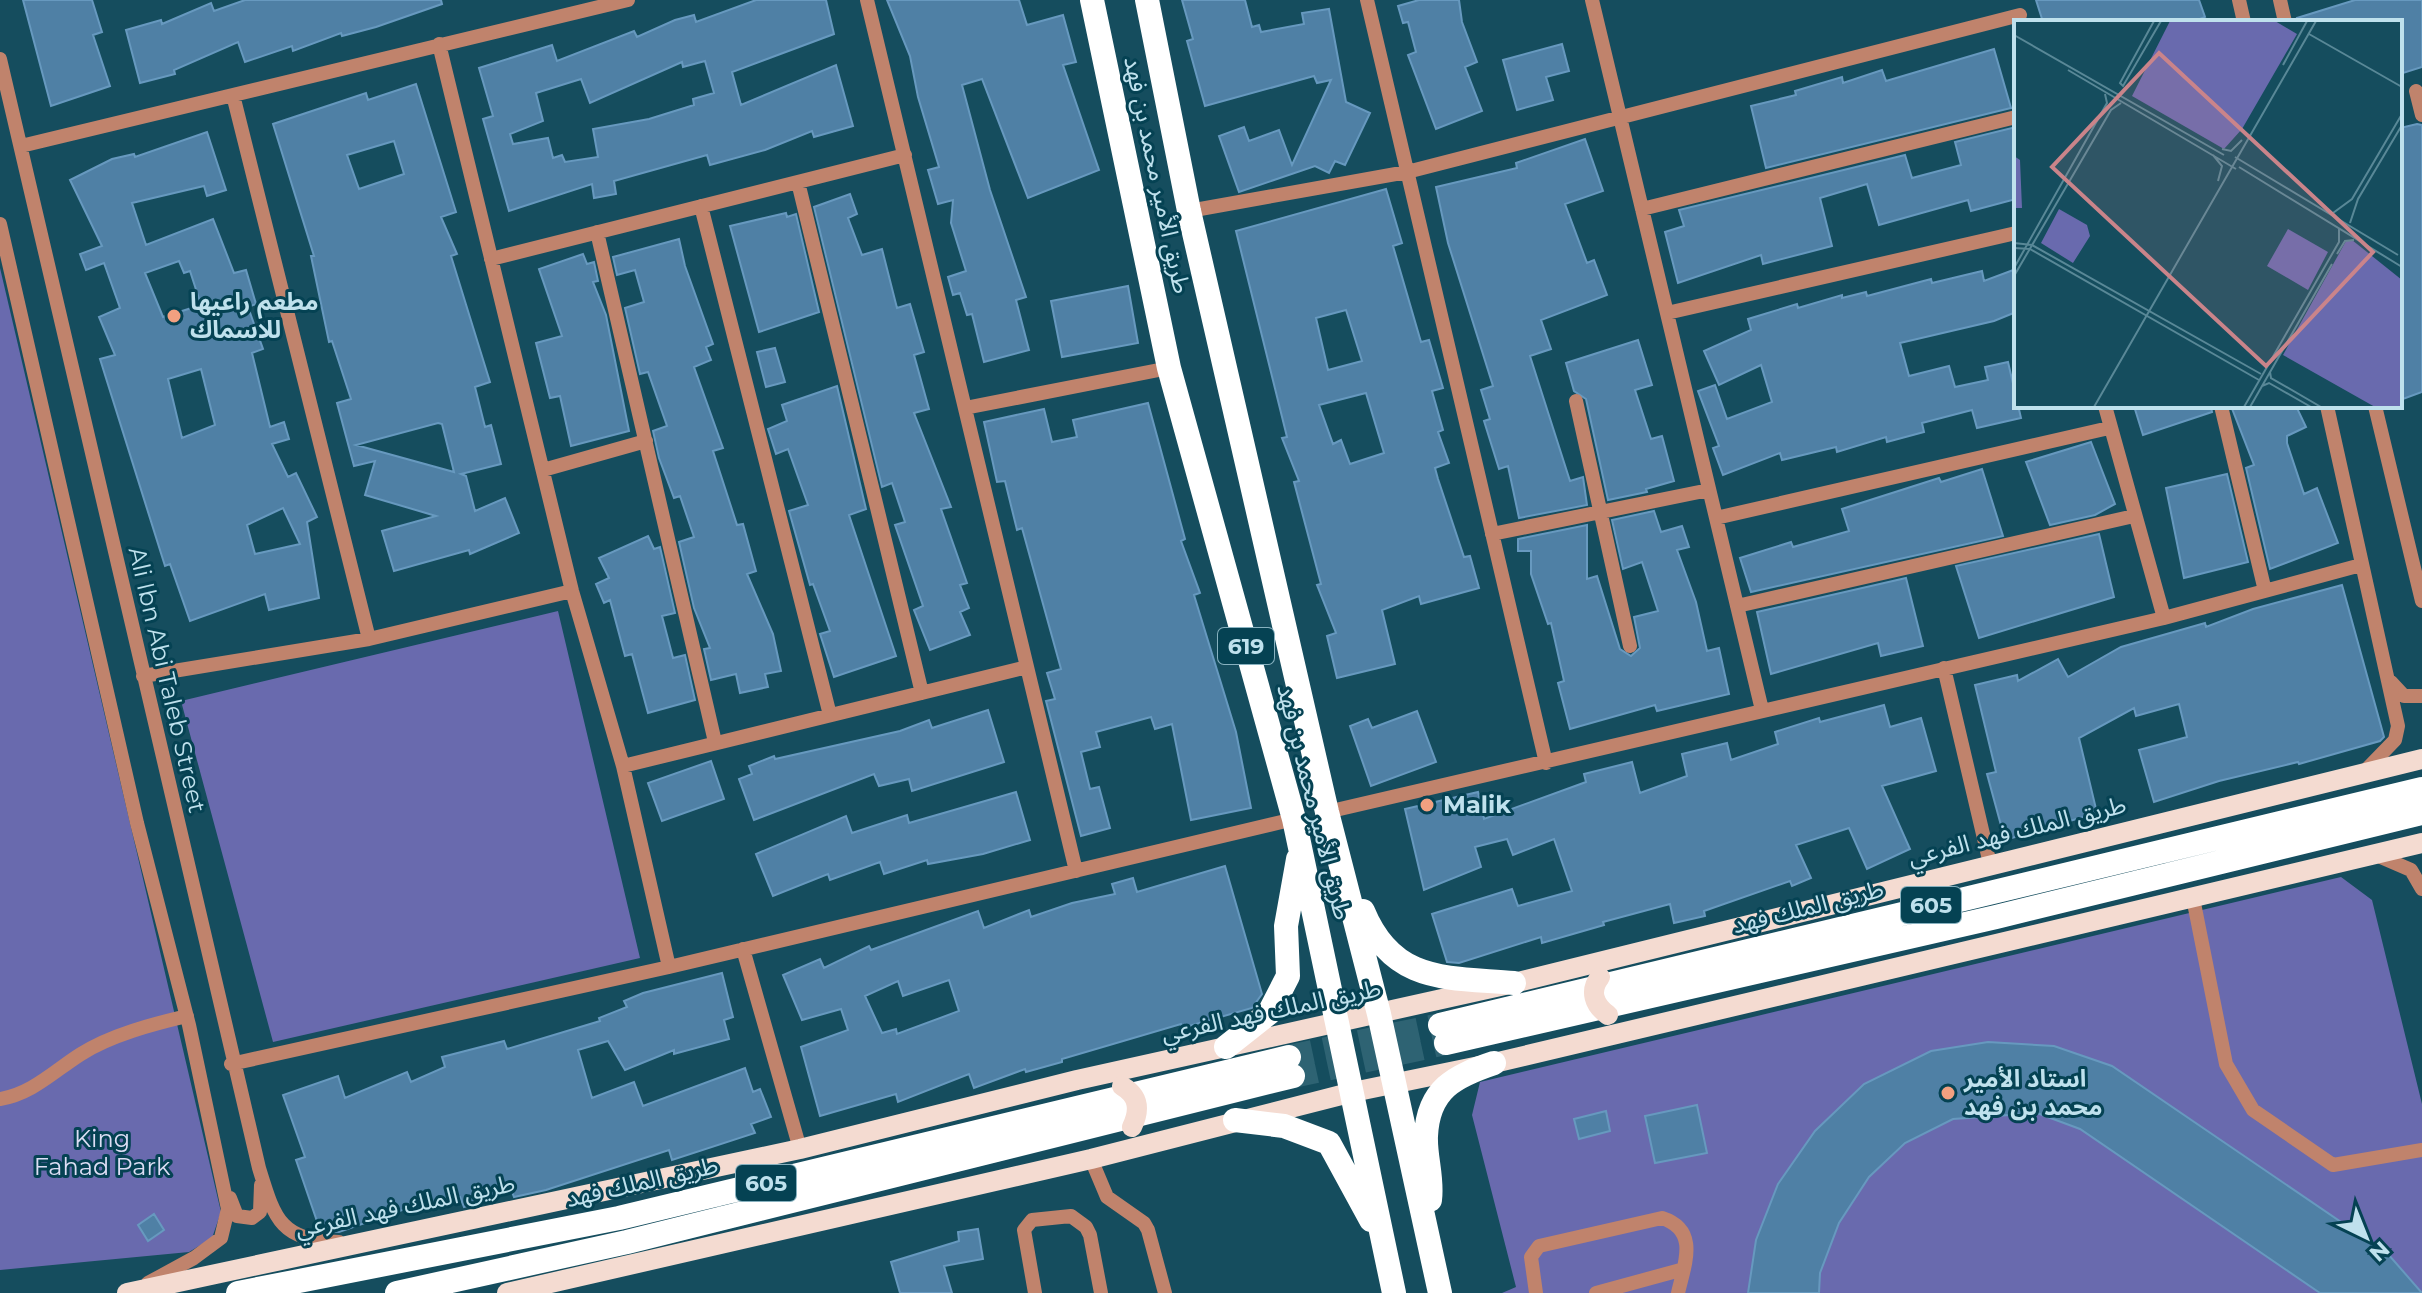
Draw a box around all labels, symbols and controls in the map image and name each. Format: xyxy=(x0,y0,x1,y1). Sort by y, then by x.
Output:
inset map xyxy=(2014,20,2402,408)
street label: طريق الأمير محمد بن فهد xyxy=(1117,54,1197,296)
place label: مطعم راعيها للاسماك xyxy=(190,287,318,344)
marker: مطعم راعيها للاسماك xyxy=(165,307,183,325)
street label: Ali Ibn Abi Taleb Street xyxy=(123,544,212,816)
road number: 619 xyxy=(1218,628,1274,664)
street label: طريق الأمير محمد بن فهد xyxy=(1270,681,1358,923)
street label: طريق الملك فهد الفرعي xyxy=(1905,789,2130,876)
place label: Malik xyxy=(1443,790,1511,819)
marker: Malik xyxy=(1418,796,1436,814)
street label: طريق الملك فهد xyxy=(1729,874,1887,940)
road number: 605 xyxy=(1901,887,1961,923)
street label: طريق الملك فهد الفرعي xyxy=(1158,973,1384,1052)
place label: استاد الأمير محمد بن فهد xyxy=(1963,1064,2102,1121)
marker: استاد الأمير محمد بن فهد xyxy=(1939,1084,1957,1102)
park label: King Fahad Park xyxy=(34,1124,171,1181)
street label: طريق الملك فهد xyxy=(563,1150,721,1214)
road number: 605 xyxy=(736,1165,796,1201)
street label: طريق الملك فهد الفرعي xyxy=(292,1168,518,1247)
north arrow xyxy=(2326,1197,2406,1277)
text: N xyxy=(2364,1235,2395,1267)

